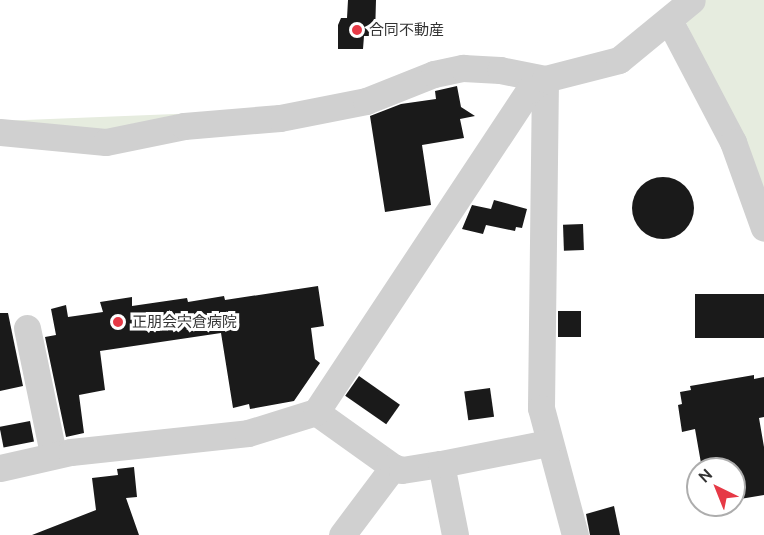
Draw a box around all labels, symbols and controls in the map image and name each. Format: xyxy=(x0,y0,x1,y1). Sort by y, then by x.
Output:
place label: 合同不動産 xyxy=(369,21,444,39)
marker: 合同不動産 xyxy=(350,23,364,37)
marker: 正朋会宍倉病院 xyxy=(109,313,127,331)
place label: 正朋会宍倉病院 xyxy=(132,313,237,331)
north arrow xyxy=(686,457,746,517)
text: N xyxy=(695,465,716,486)

